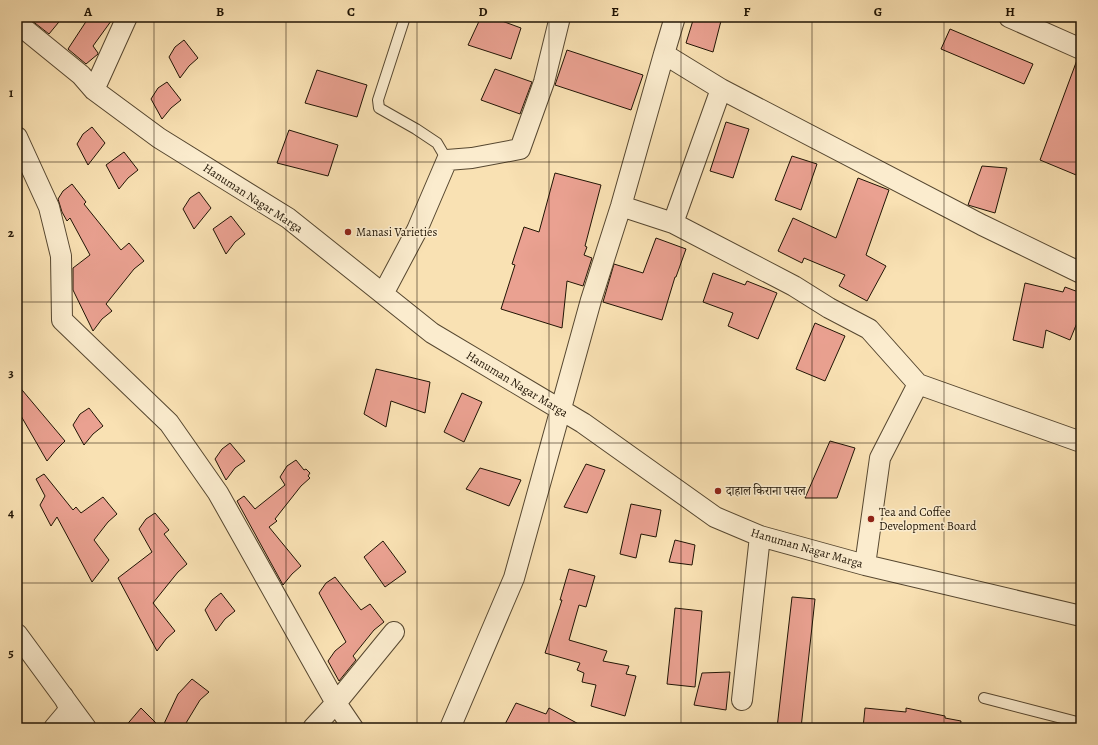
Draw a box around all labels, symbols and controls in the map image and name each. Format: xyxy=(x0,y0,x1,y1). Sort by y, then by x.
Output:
text: A xyxy=(83,3,93,20)
text: B xyxy=(216,3,224,20)
text: C xyxy=(347,3,355,20)
text: D xyxy=(478,3,488,20)
text: E xyxy=(611,3,619,20)
text: F xyxy=(744,3,751,20)
text: G xyxy=(874,3,882,20)
text: H xyxy=(1005,3,1015,20)
text: 1 xyxy=(9,84,14,101)
street label: Hanuman Nagar Marga xyxy=(200,160,306,237)
text: 2 xyxy=(8,224,15,241)
place label: Manasi Varieties xyxy=(356,224,437,240)
marker: Manasi Varieties xyxy=(343,227,353,237)
street label: Hanuman Nagar Marga xyxy=(463,347,571,421)
text: 3 xyxy=(8,364,14,381)
place label: दाहाल किराना पसल xyxy=(725,483,807,499)
marker: दाहाल किराना पसल xyxy=(713,486,723,496)
text: 4 xyxy=(8,504,14,521)
place label: Tea and Coffee Development Board xyxy=(879,504,977,534)
marker: Tea and Coffee Development Board xyxy=(866,514,876,524)
street label: Hanuman Nagar Marga xyxy=(749,524,865,572)
text: 5 xyxy=(8,644,14,661)

